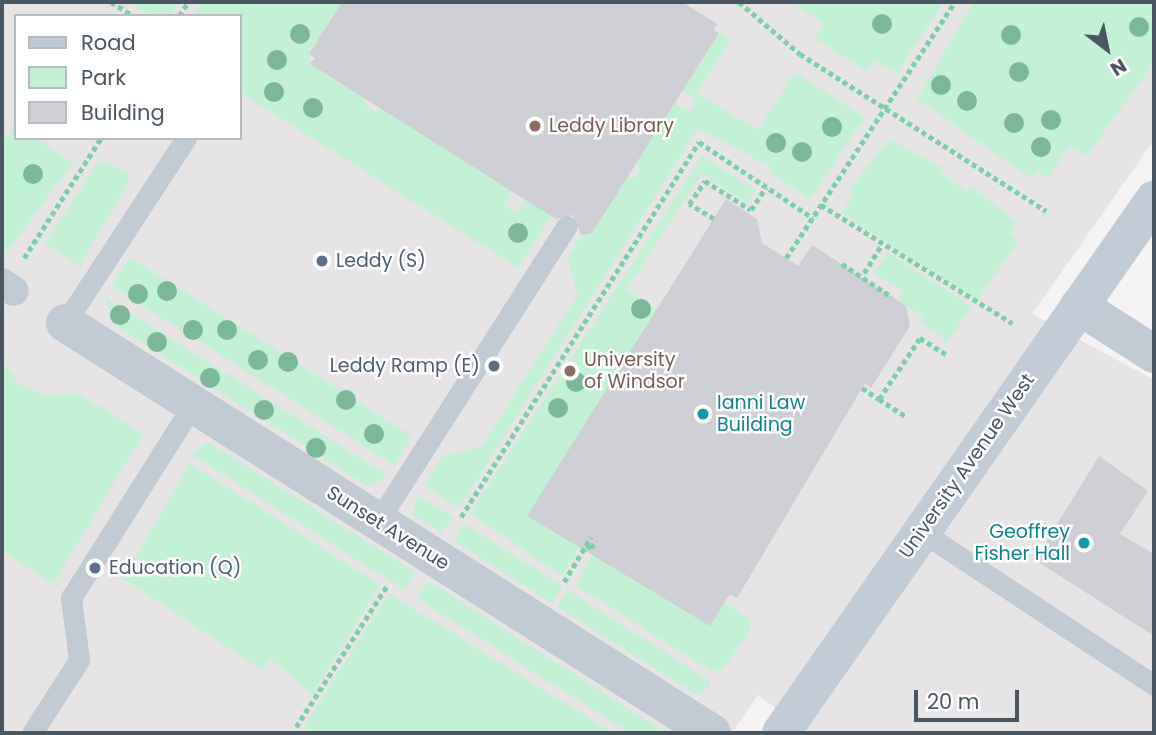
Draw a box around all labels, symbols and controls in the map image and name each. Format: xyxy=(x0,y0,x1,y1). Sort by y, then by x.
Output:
legend xyxy=(14,14,242,140)
north arrow xyxy=(1072,14,1142,84)
text: Road xyxy=(81,28,136,57)
text: N xyxy=(1105,52,1132,82)
text: Park xyxy=(81,63,126,92)
text: Building xyxy=(81,98,165,127)
place label: Leddy Library xyxy=(549,115,674,137)
marker: Leddy Library xyxy=(527,118,543,134)
place label: Leddy (S) xyxy=(336,250,426,272)
marker: Leddy (S) xyxy=(314,253,330,269)
place label: University of Windsor xyxy=(584,349,685,393)
place label: Leddy Ramp (E) xyxy=(330,355,480,377)
marker: Leddy Ramp (E) xyxy=(486,358,502,374)
marker: University of Windsor xyxy=(562,363,578,379)
street label: University Avenue West xyxy=(895,369,1039,563)
place label: Ianni Law Building xyxy=(717,392,805,436)
marker: Ianni Law Building xyxy=(695,406,711,422)
street label: Sunset Avenue xyxy=(322,481,454,575)
place label: Geoffrey Fisher Hall xyxy=(974,521,1070,565)
marker: Geoffrey Fisher Hall xyxy=(1076,535,1092,551)
place label: Education (Q) xyxy=(109,557,241,579)
marker: Education (Q) xyxy=(87,560,103,576)
scale bar xyxy=(918,676,1023,720)
text: 20 m xyxy=(927,687,980,716)

